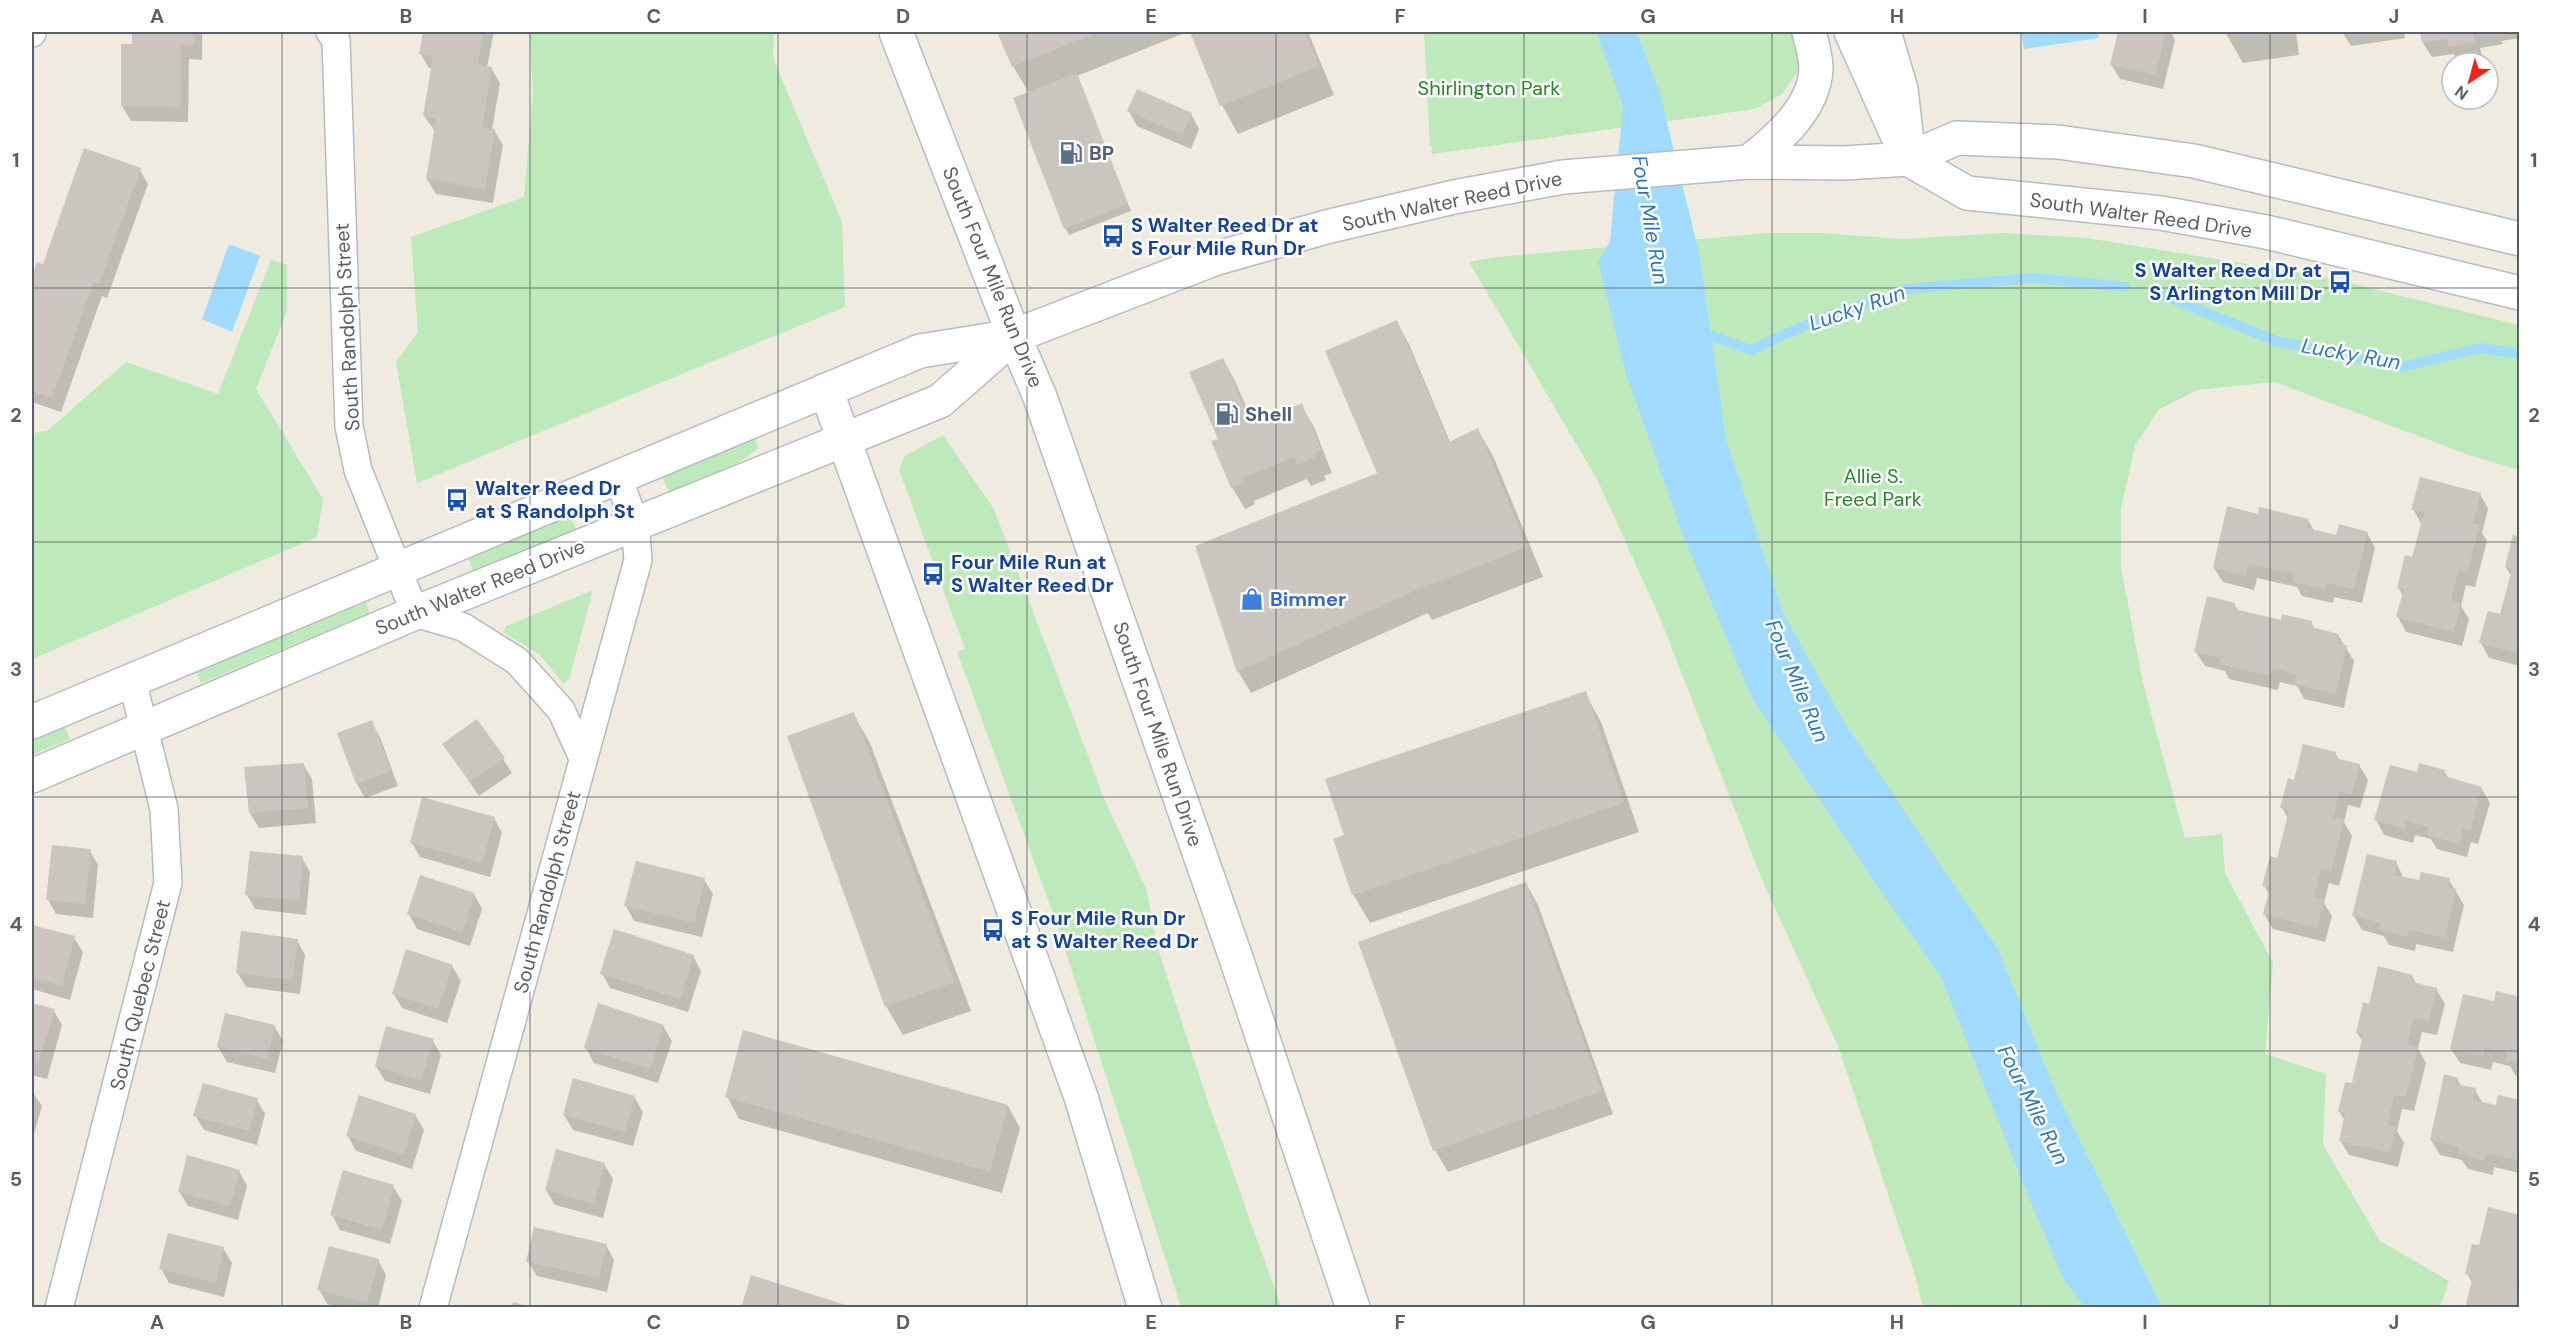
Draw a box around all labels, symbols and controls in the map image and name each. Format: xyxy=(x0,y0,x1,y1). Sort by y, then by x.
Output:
text: A xyxy=(150,3,164,29)
text: B xyxy=(400,3,412,29)
text: C xyxy=(647,3,661,29)
text: D xyxy=(896,3,910,29)
text: E xyxy=(1145,3,1157,29)
text: F xyxy=(1394,3,1406,29)
text: G xyxy=(1640,3,1656,29)
text: H xyxy=(1890,3,1904,29)
text: I xyxy=(2142,3,2148,29)
text: J xyxy=(2389,3,2399,29)
north arrow xyxy=(2440,51,2500,111)
park label: Shirlington Park xyxy=(1418,75,1560,101)
text: N xyxy=(2451,81,2472,105)
fuel station icon: BP xyxy=(1058,140,1084,166)
place label: BP xyxy=(1089,140,1114,166)
text: 1 xyxy=(12,147,20,173)
text: 1 xyxy=(2530,147,2538,173)
water label: Four Mile Run xyxy=(1625,153,1675,287)
street label: South Four Mile Run Drive xyxy=(937,163,1049,391)
street label: South Walter Reed Drive xyxy=(1340,165,1564,237)
street label: South Walter Reed Drive xyxy=(2028,187,2254,243)
place label: S Walter Reed Dr at S Four Mile Run Dr xyxy=(1131,212,1319,261)
street label: South Randolph Street xyxy=(329,222,365,432)
bus stop icon: S Walter Reed Dr at S Four Mile Run Dr xyxy=(1100,223,1126,249)
place label: S Walter Reed Dr at S Arlington Mill Dr xyxy=(2134,257,2322,306)
bus stop icon: S Walter Reed Dr at S Arlington Mill Dr xyxy=(2327,269,2353,295)
water label: Lucky Run xyxy=(1805,278,1909,338)
water label: Lucky Run xyxy=(2299,332,2403,376)
fuel station icon: Shell xyxy=(1214,401,1240,427)
place label: Shell xyxy=(1245,401,1292,427)
text: 2 xyxy=(10,402,22,428)
text: 2 xyxy=(2528,402,2540,428)
park label: Allie S. Freed Park xyxy=(1824,463,1922,512)
place label: Walter Reed Dr at S Randolph St xyxy=(475,475,635,524)
bus stop icon: Walter Reed Dr at S Randolph St xyxy=(444,487,470,513)
street label: South Walter Reed Drive xyxy=(371,533,589,641)
place label: Four Mile Run at S Walter Reed Dr xyxy=(951,549,1114,598)
bus stop icon: Four Mile Run at S Walter Reed Dr xyxy=(920,561,946,587)
shop icon: Bimmer xyxy=(1239,586,1265,612)
place label: Bimmer xyxy=(1270,586,1346,612)
water label: Four Mile Run xyxy=(1759,615,1835,747)
street label: South Four Mile Run Drive xyxy=(1107,618,1209,850)
text: 3 xyxy=(10,656,22,682)
text: 3 xyxy=(2528,656,2540,682)
street label: South Randolph Street xyxy=(507,788,587,996)
street label: South Quebec Street xyxy=(104,897,176,1093)
place label: S Four Mile Run Dr at S Walter Reed Dr xyxy=(1011,905,1199,954)
text: 4 xyxy=(10,911,23,937)
text: 4 xyxy=(2528,911,2541,937)
bus stop icon: S Four Mile Run Dr at S Walter Reed Dr xyxy=(980,917,1006,943)
water label: Four Mile Run xyxy=(1991,1040,2075,1170)
text: 5 xyxy=(10,1166,22,1192)
text: 5 xyxy=(2528,1166,2540,1192)
text: A xyxy=(150,1309,164,1335)
text: B xyxy=(400,1309,412,1335)
text: C xyxy=(647,1309,661,1335)
text: D xyxy=(896,1309,910,1335)
text: E xyxy=(1145,1309,1157,1335)
text: F xyxy=(1394,1309,1406,1335)
text: G xyxy=(1640,1309,1656,1335)
text: H xyxy=(1890,1309,1904,1335)
text: I xyxy=(2142,1309,2148,1335)
text: J xyxy=(2389,1309,2399,1335)

